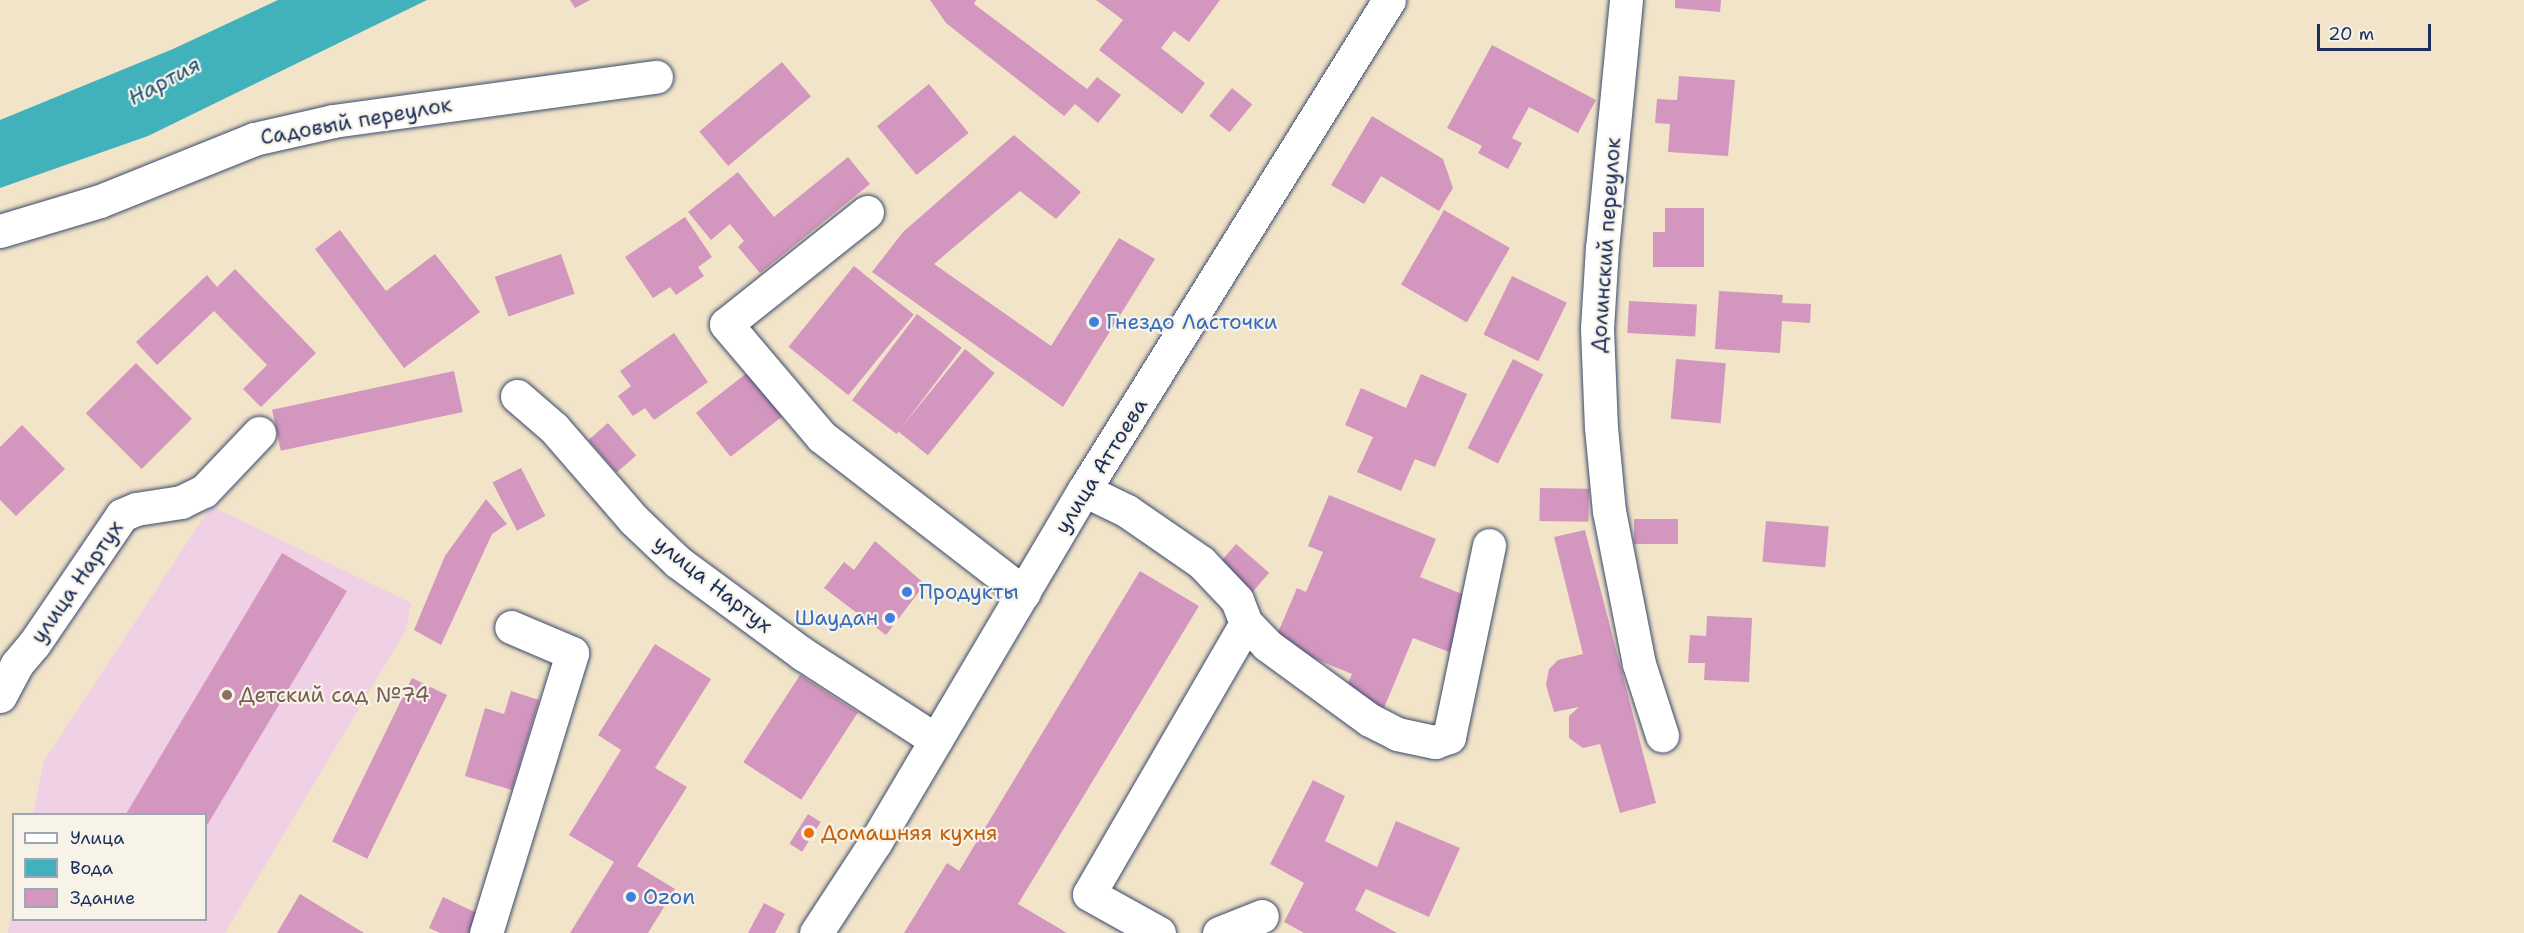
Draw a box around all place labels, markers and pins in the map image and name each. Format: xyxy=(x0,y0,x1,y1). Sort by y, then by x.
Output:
place label: Гнездо Ласточки xyxy=(1106,309,1278,335)
marker: Гнездо Ласточки xyxy=(1087,315,1101,329)
place label: Продукты xyxy=(919,579,1019,605)
marker: Продукты xyxy=(900,585,914,599)
place label: Шаудан xyxy=(795,605,878,631)
marker: Шаудан xyxy=(883,611,897,625)
place label: Детский сад №74 xyxy=(239,682,429,708)
marker: Детский сад №74 xyxy=(220,688,234,702)
place label: Домашняя кухня xyxy=(821,820,998,846)
marker: Домашняя кухня xyxy=(802,826,816,840)
place label: Ozon xyxy=(643,884,695,910)
marker: Ozon xyxy=(624,890,638,904)

